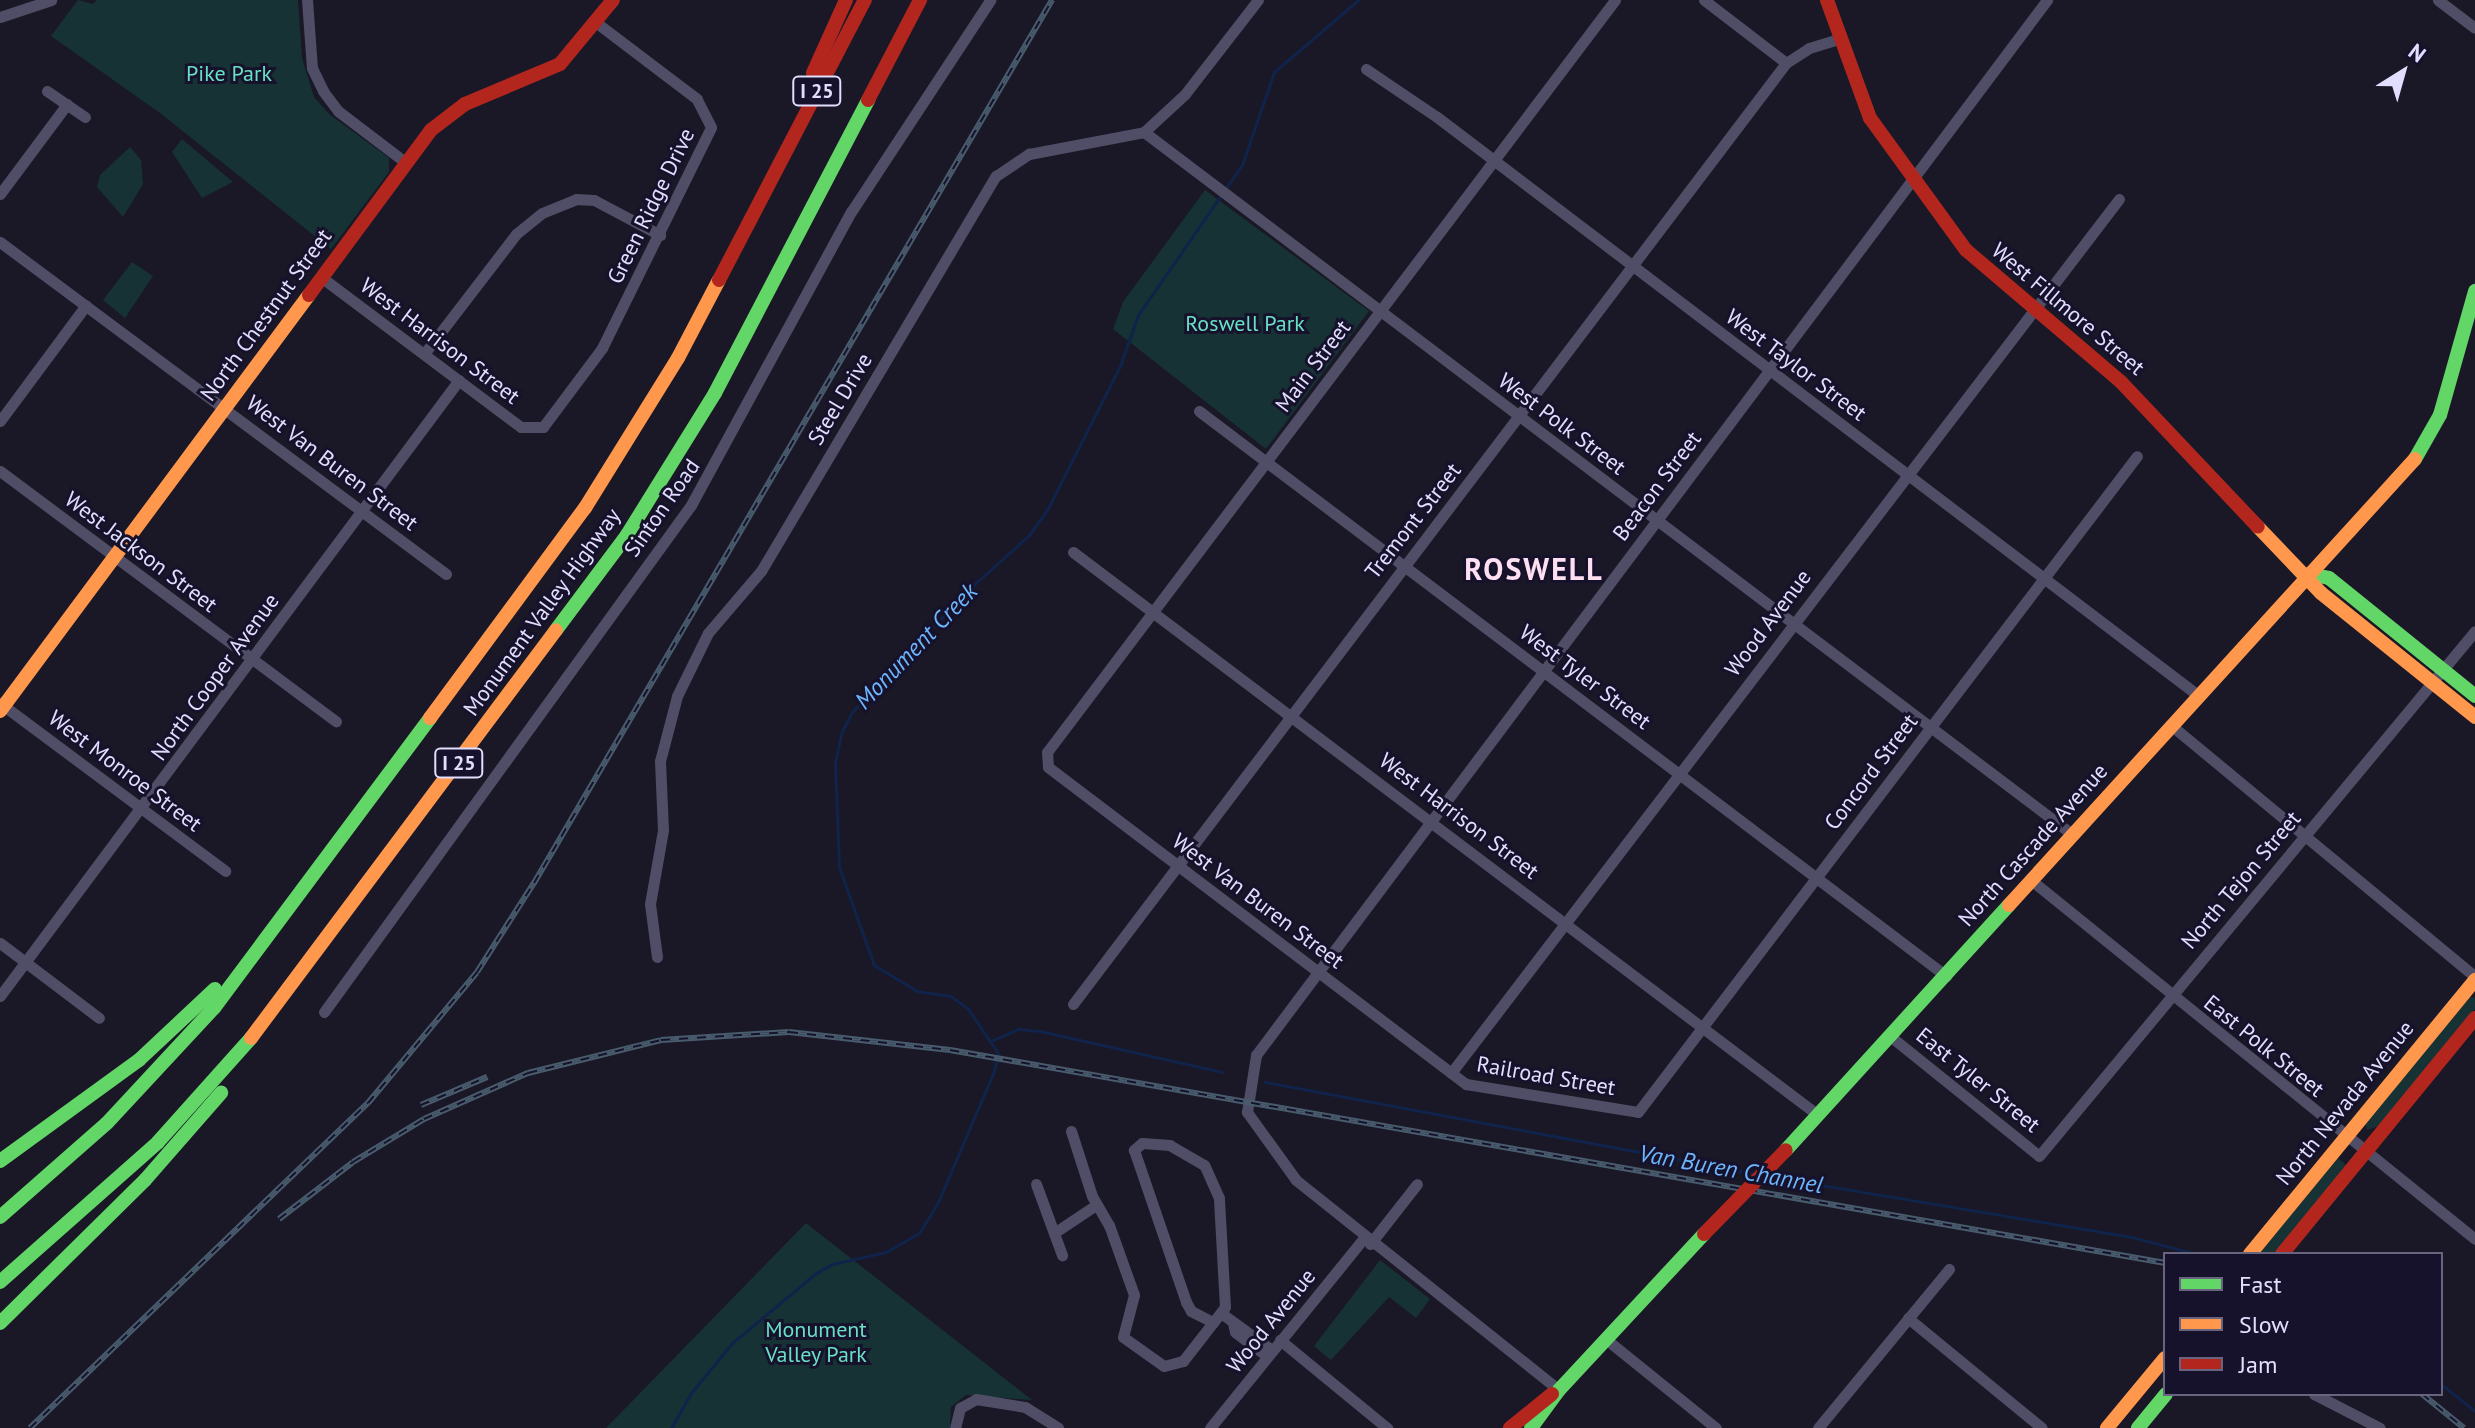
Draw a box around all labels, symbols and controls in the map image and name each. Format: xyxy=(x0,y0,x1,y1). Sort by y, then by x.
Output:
north arrow xyxy=(2363,32,2443,112)
text: N xyxy=(2403,37,2432,68)
park label: Pike Park xyxy=(186,61,272,87)
road number: I 25 xyxy=(791,75,843,107)
street label: Green Ridge Drive xyxy=(602,124,700,288)
street label: North Chestnut Street xyxy=(195,224,337,406)
street label: West Fillmore Street xyxy=(1986,237,2150,381)
street label: West Harrison Street xyxy=(355,272,525,410)
street label: West Taylor Street xyxy=(1720,303,1872,427)
park label: Roswell Park xyxy=(1185,311,1305,337)
street label: Main Street xyxy=(1270,315,1356,417)
street label: Steel Drive xyxy=(802,348,878,450)
street label: West Polk Street xyxy=(1493,367,1631,481)
street label: West Van Buren Street xyxy=(241,390,423,536)
street label: Beacon Street xyxy=(1607,426,1707,546)
street label: Sinton Road xyxy=(619,454,705,562)
street label: Tremont Street xyxy=(1360,458,1466,584)
street label: West Jackson Street xyxy=(60,486,222,618)
street label: Monument Valley Highway xyxy=(457,503,627,721)
district label: ROSWELL xyxy=(1464,551,1604,587)
street label: Wood Avenue xyxy=(1719,564,1817,682)
water label: Monument Creek xyxy=(849,577,983,715)
street label: North Cooper Avenue xyxy=(145,588,285,766)
street label: West Tyler Street xyxy=(1514,619,1656,735)
street label: West Monroe Street xyxy=(43,705,207,837)
street label: Concord Street xyxy=(1819,709,1923,835)
road number: I 25 xyxy=(433,747,485,779)
street label: West Harrison Street xyxy=(1374,747,1544,885)
street label: North Cascade Avenue xyxy=(1953,758,2113,932)
street label: North Tejon Street xyxy=(2175,805,2307,955)
street label: West Van Buren Street xyxy=(1167,828,1349,974)
street label: East Polk Street xyxy=(2198,989,2330,1103)
street label: North Nevada Avenue xyxy=(2270,1015,2420,1191)
street label: East Tyler Street xyxy=(1911,1022,2045,1138)
street label: Railroad Street xyxy=(1475,1051,1617,1101)
water label: Van Buren Channel xyxy=(1637,1139,1825,1199)
legend xyxy=(2163,1252,2443,1396)
street label: Wood Avenue xyxy=(1221,1263,1321,1379)
text: Fast xyxy=(2239,1269,2282,1300)
text: Slow xyxy=(2239,1309,2289,1340)
park label: Monument Valley Park xyxy=(765,1316,867,1368)
text: Jam xyxy=(2239,1349,2277,1380)

